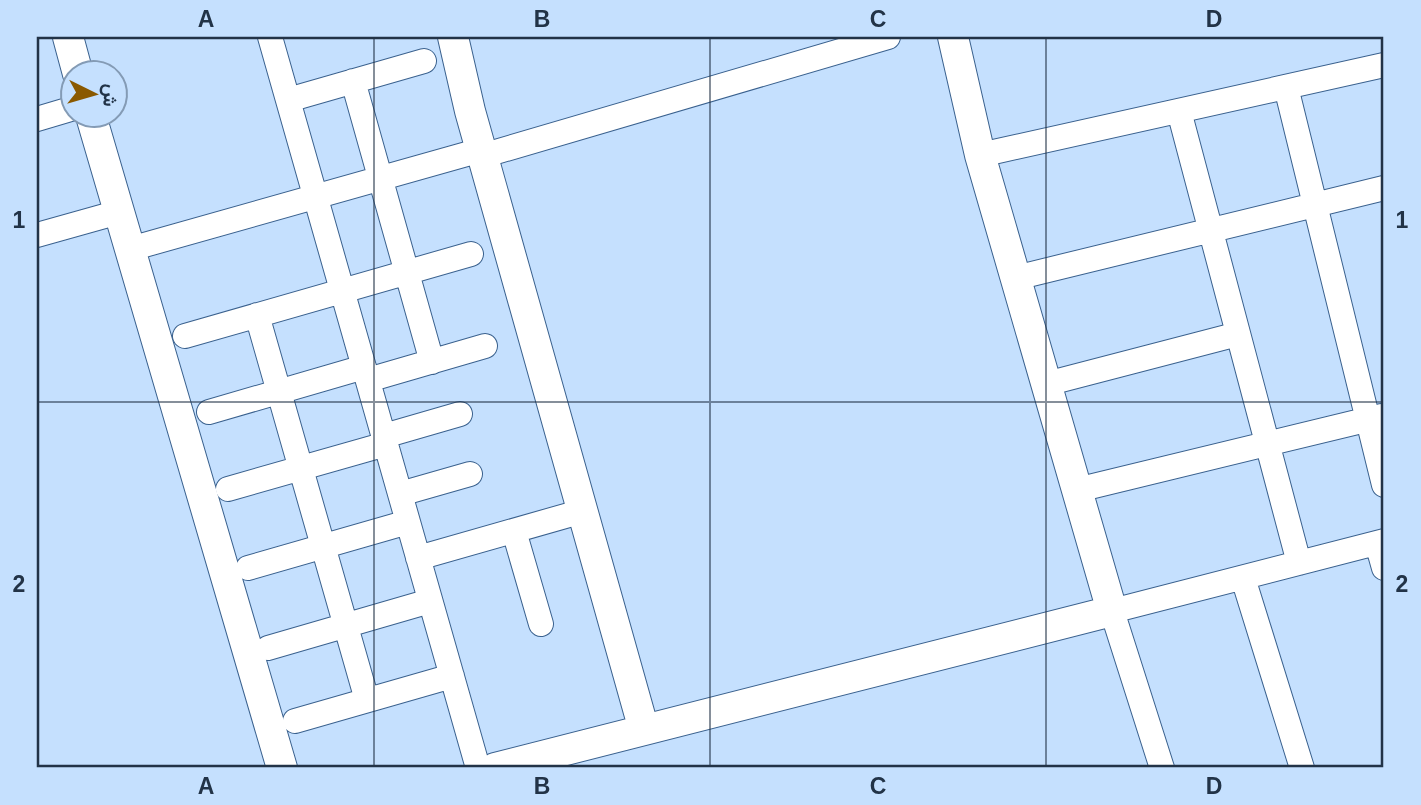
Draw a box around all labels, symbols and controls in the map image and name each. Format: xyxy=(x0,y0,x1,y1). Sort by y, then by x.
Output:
text: A xyxy=(198,6,214,32)
text: B xyxy=(534,6,550,32)
text: C xyxy=(870,6,886,32)
text: D xyxy=(1206,6,1222,32)
north arrow xyxy=(60,60,130,130)
text: ش xyxy=(98,83,122,108)
text: 1 xyxy=(13,207,26,233)
text: 1 xyxy=(1396,207,1409,233)
text: 2 xyxy=(13,571,25,597)
text: 2 xyxy=(1396,571,1408,597)
text: A xyxy=(198,773,214,799)
text: B xyxy=(534,773,550,799)
text: C xyxy=(870,773,886,799)
text: D xyxy=(1206,773,1222,799)

